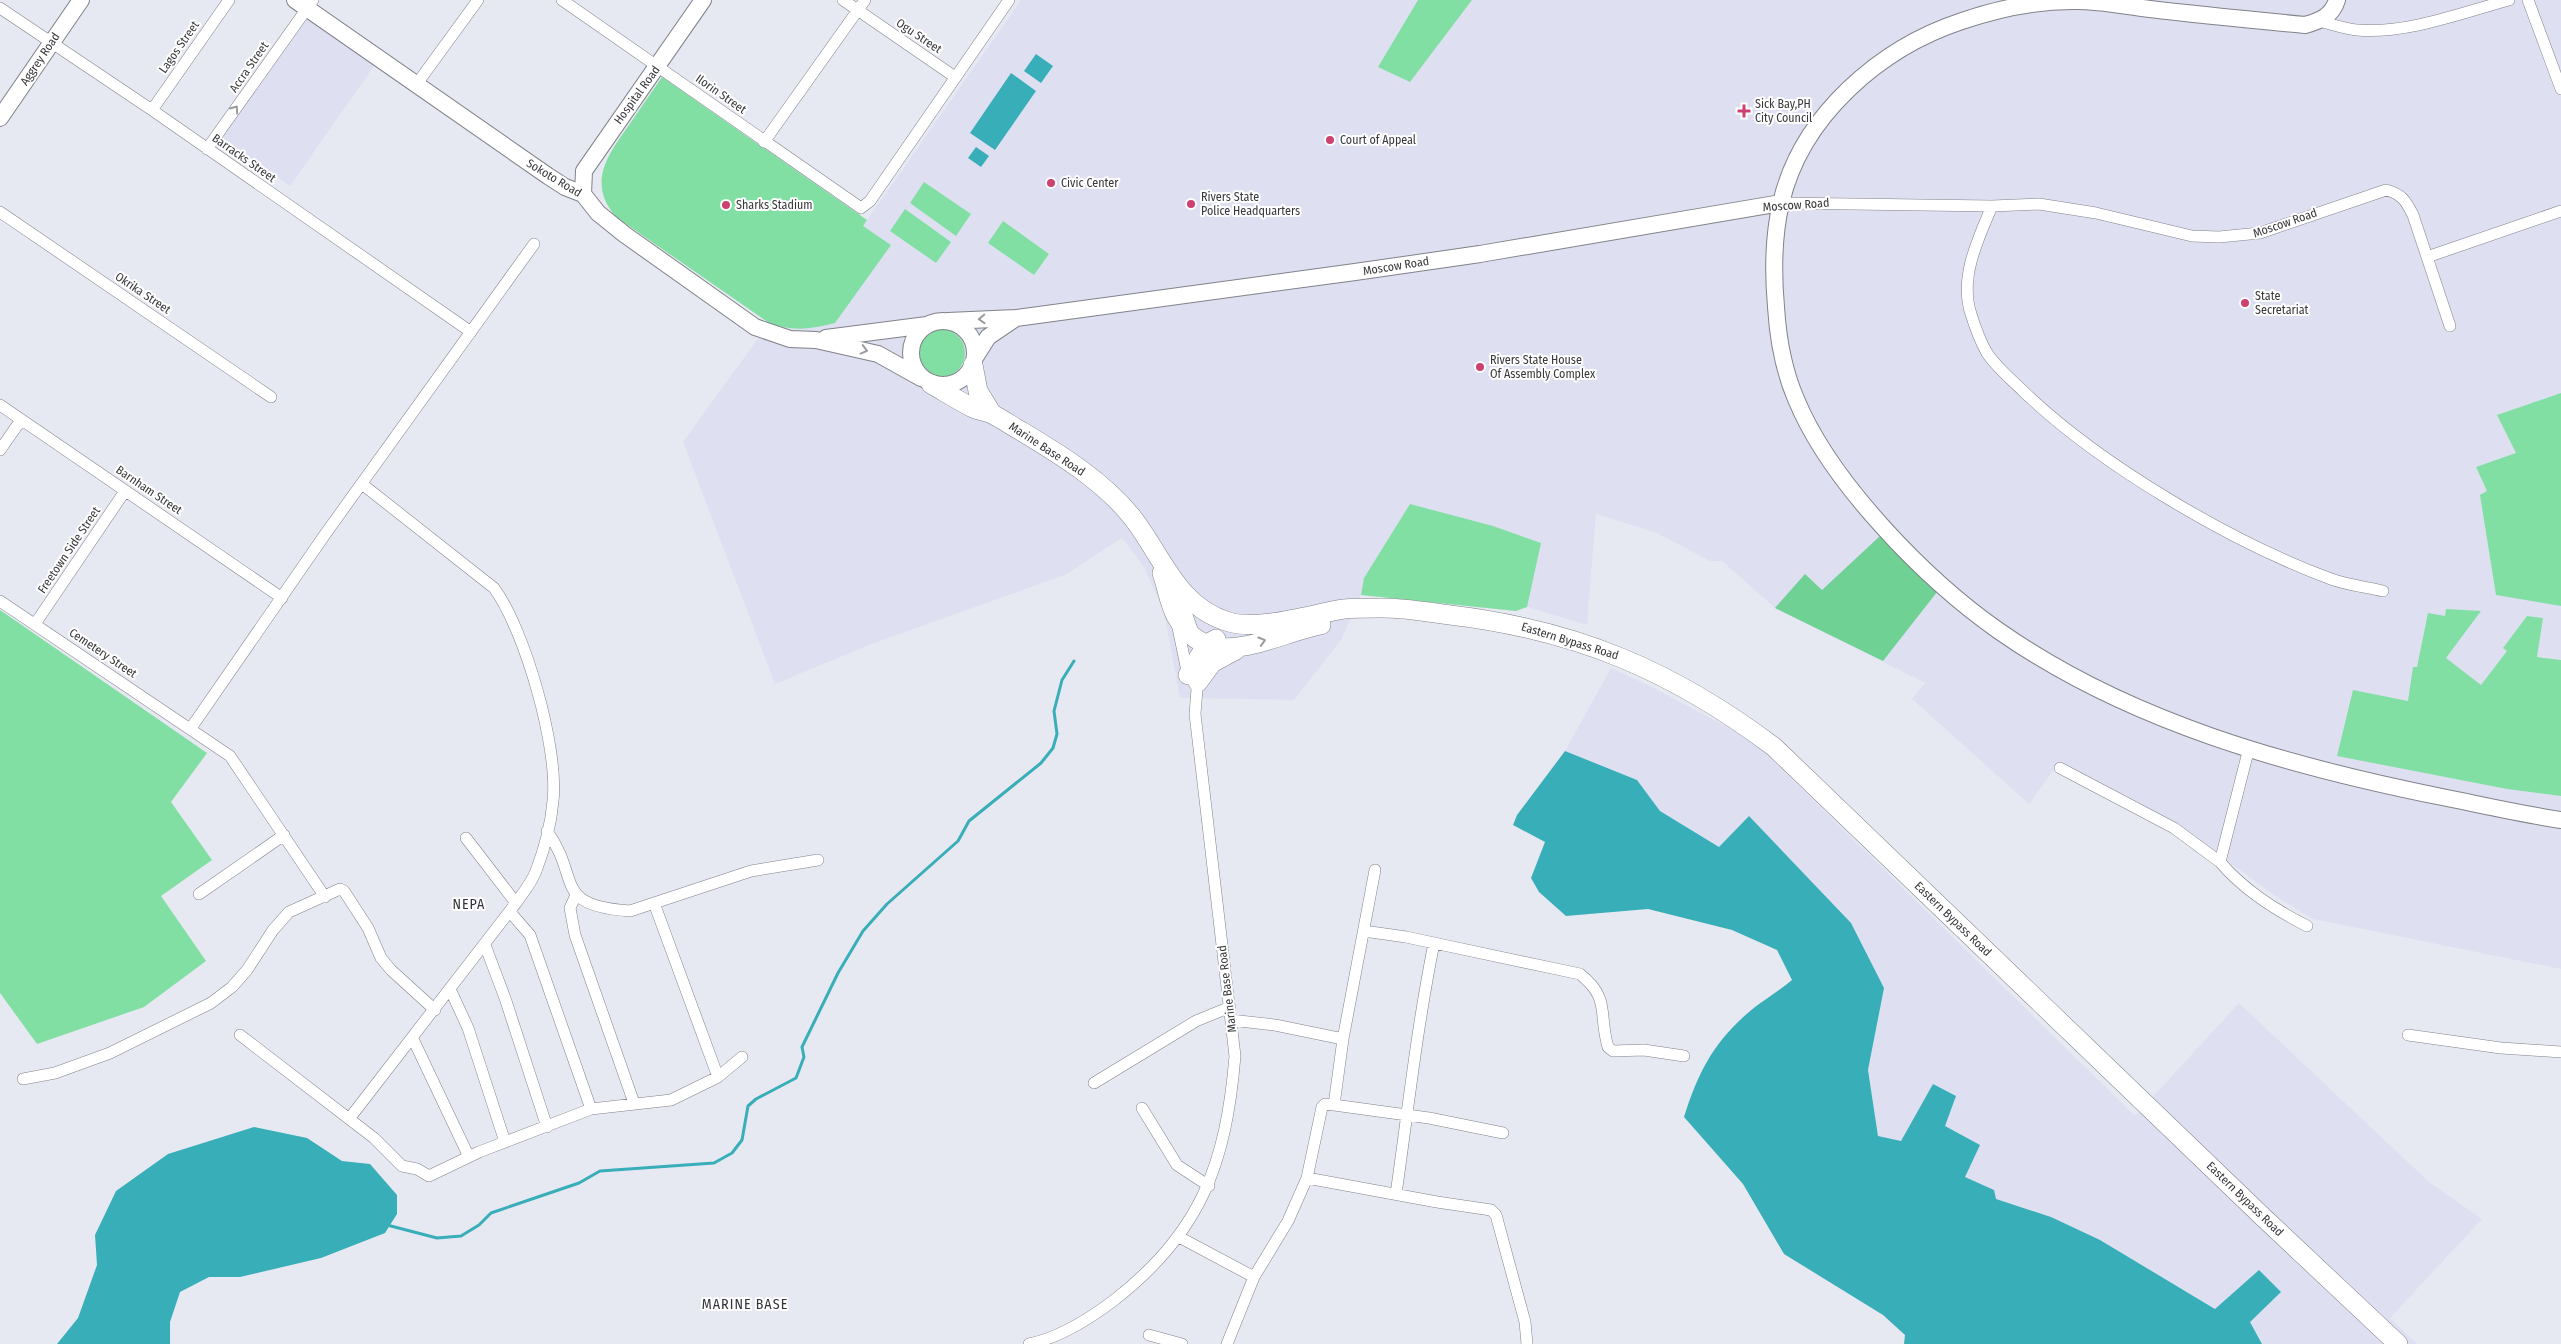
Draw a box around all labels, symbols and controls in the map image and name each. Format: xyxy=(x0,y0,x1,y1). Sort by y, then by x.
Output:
street label: Ogu Street xyxy=(894,16,944,56)
street label: Lagos Street xyxy=(156,18,202,76)
street label: Aggrey Road xyxy=(17,30,63,88)
street label: Accra Street xyxy=(227,39,272,95)
street label: Hospital Road xyxy=(611,63,663,127)
street label: Ilorin Street xyxy=(693,72,749,117)
place label: Sick Bay,PH City Council xyxy=(1755,97,1812,125)
marker: Sick Bay,PH City Council xyxy=(1737,104,1751,118)
one-way arrow xyxy=(229,105,238,115)
street label: Barracks Street xyxy=(209,131,279,185)
place label: Court of Appeal xyxy=(1340,133,1416,147)
marker: Court of Appeal xyxy=(1324,134,1336,146)
street label: Sokoto Road xyxy=(524,156,584,200)
place label: Civic Center xyxy=(1061,176,1119,190)
marker: Civic Center xyxy=(1045,177,1057,189)
place label: Rivers State Police Headquarters xyxy=(1201,190,1300,218)
street label: Moscow Road xyxy=(1762,196,1830,214)
place label: Sharks Stadium xyxy=(736,198,812,212)
marker: Rivers State Police Headquarters xyxy=(1185,198,1197,210)
marker: Sharks Stadium xyxy=(720,199,732,211)
street label: Moscow Road xyxy=(2251,206,2319,240)
street label: Moscow Road xyxy=(1362,254,1430,278)
street label: Okrika Street xyxy=(113,269,173,317)
place label: State Secretariat xyxy=(2255,289,2309,317)
marker: State Secretariat xyxy=(2239,297,2251,309)
one-way arrow xyxy=(978,314,986,324)
one-way arrow xyxy=(860,344,868,354)
place label: Rivers State House Of Assembly Complex xyxy=(1490,353,1596,381)
marker: Rivers State House Of Assembly Complex xyxy=(1474,361,1486,373)
street label: Marine Base Road xyxy=(1006,419,1088,479)
street label: Barnham Street xyxy=(113,463,185,517)
street label: Freetown Side Street xyxy=(35,504,103,596)
street label: Eastern Bypass Road xyxy=(1520,620,1620,662)
street label: Cemetery Street xyxy=(67,625,140,681)
one-way arrow xyxy=(1257,637,1265,647)
street label: Eastern Bypass Road xyxy=(1912,879,1994,959)
district label: NEPA xyxy=(453,896,485,913)
street label: Marine Base Road xyxy=(1215,945,1239,1033)
street label: Eastern Bypass Road xyxy=(2204,1159,2286,1239)
district label: MARINE BASE xyxy=(702,1296,788,1313)

